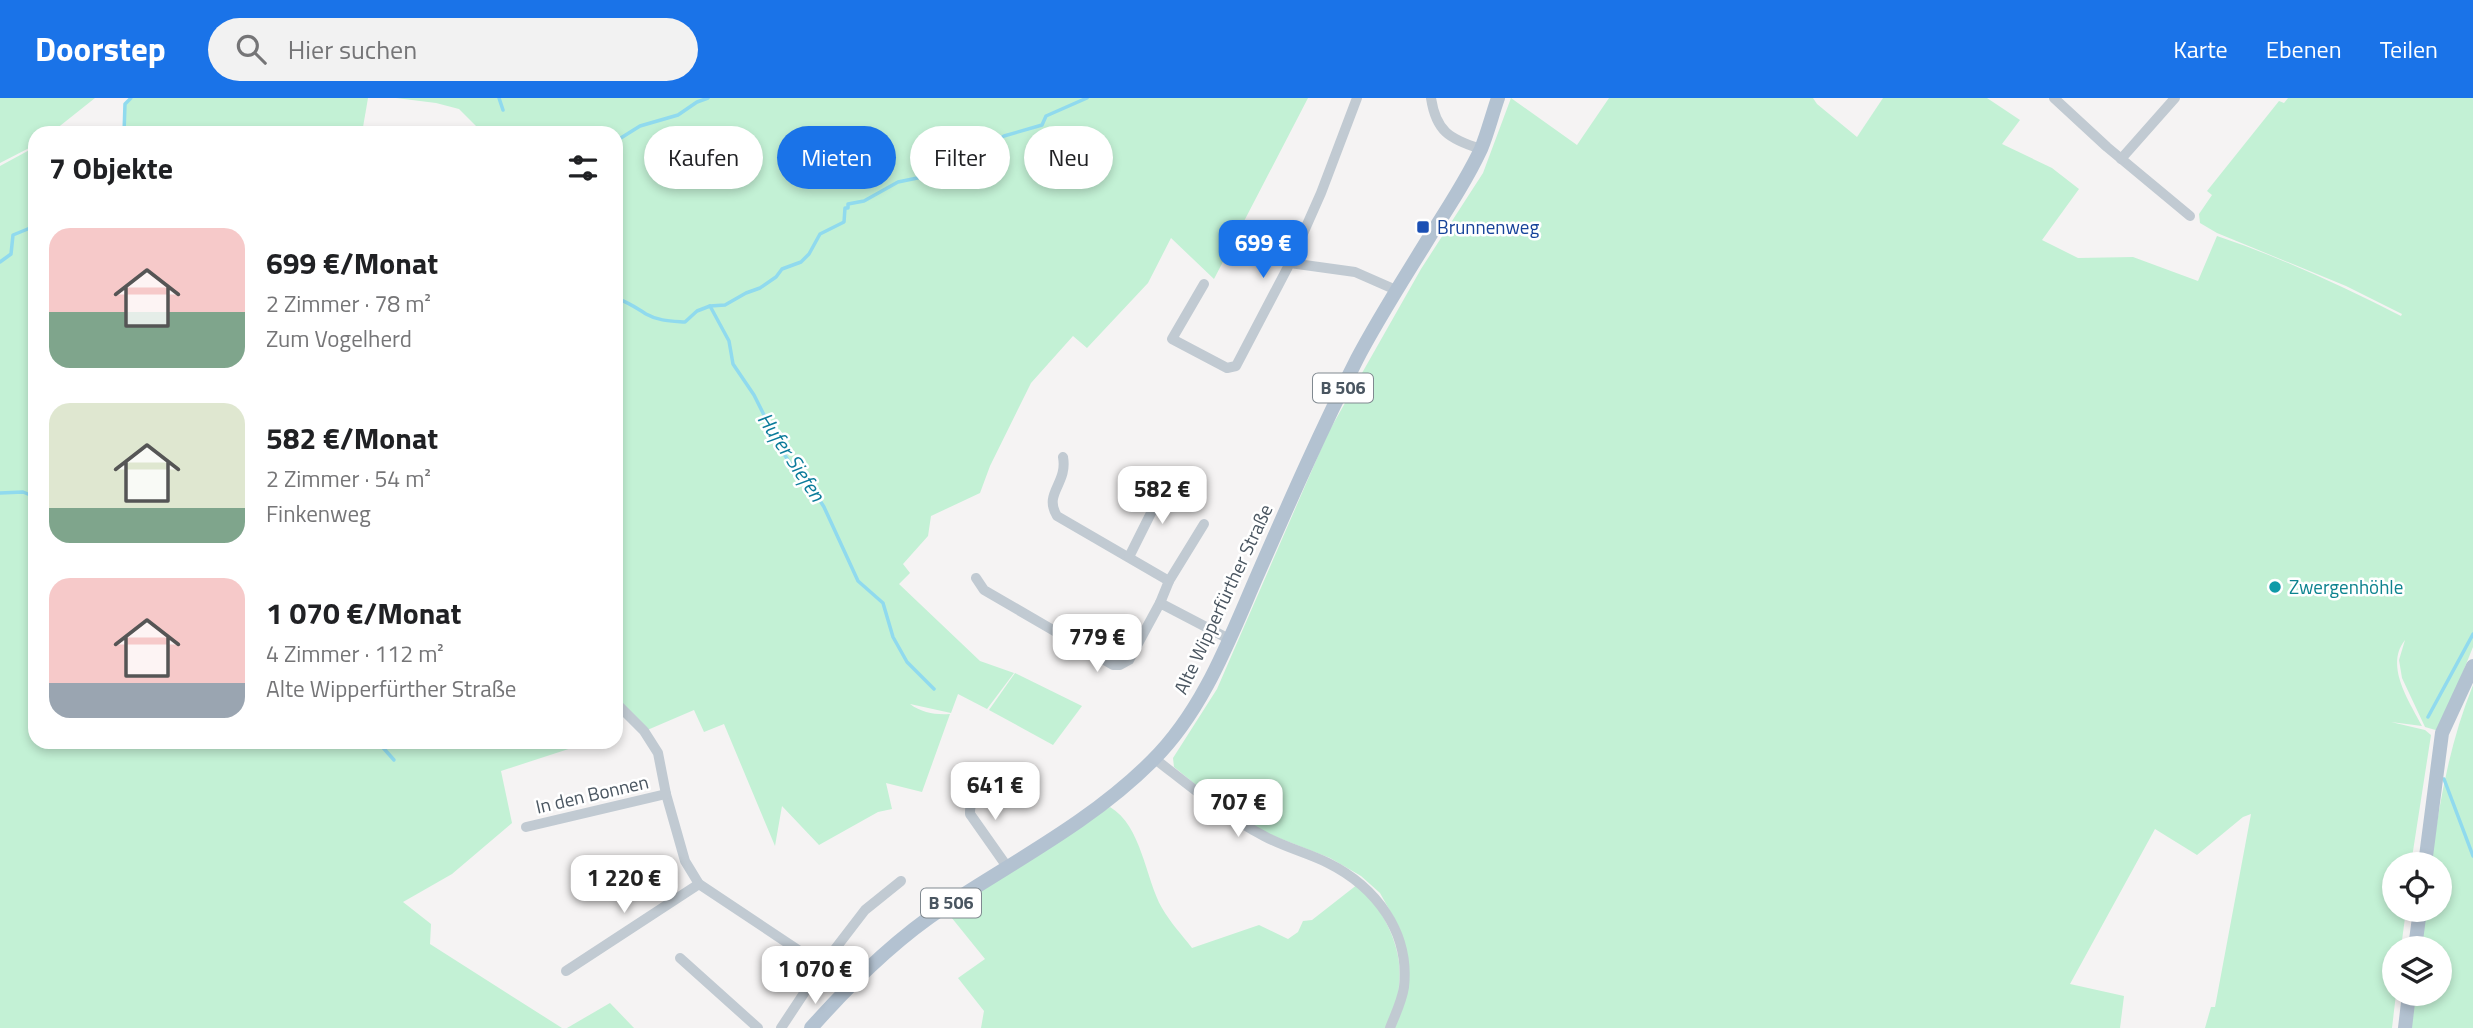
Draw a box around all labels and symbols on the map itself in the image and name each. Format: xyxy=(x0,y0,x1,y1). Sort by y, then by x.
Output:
place label: Brunnenweg xyxy=(1437,212,1539,241)
marker: Brunnenweg xyxy=(1415,219,1431,235)
pin: 699 € xyxy=(1214,220,1312,280)
road number: B 506 xyxy=(1313,374,1373,402)
water label: Hufer Siefen xyxy=(750,405,834,508)
pin: 582 € xyxy=(1113,466,1211,526)
street label: Alte Wipperfürther Straße xyxy=(1166,499,1279,699)
place label: Zwergenhöhle xyxy=(2289,572,2403,601)
marker: Zwergenhöhle xyxy=(2267,579,2283,595)
pin: 779 € xyxy=(1048,614,1146,674)
pin: 641 € xyxy=(946,762,1044,822)
street label: In den Bonnen xyxy=(533,766,651,821)
pin: 707 € xyxy=(1189,780,1287,839)
pin: 1 220 € xyxy=(559,856,689,915)
road number: B 506 xyxy=(921,888,981,918)
pin: 1 070 € xyxy=(750,946,880,1006)

